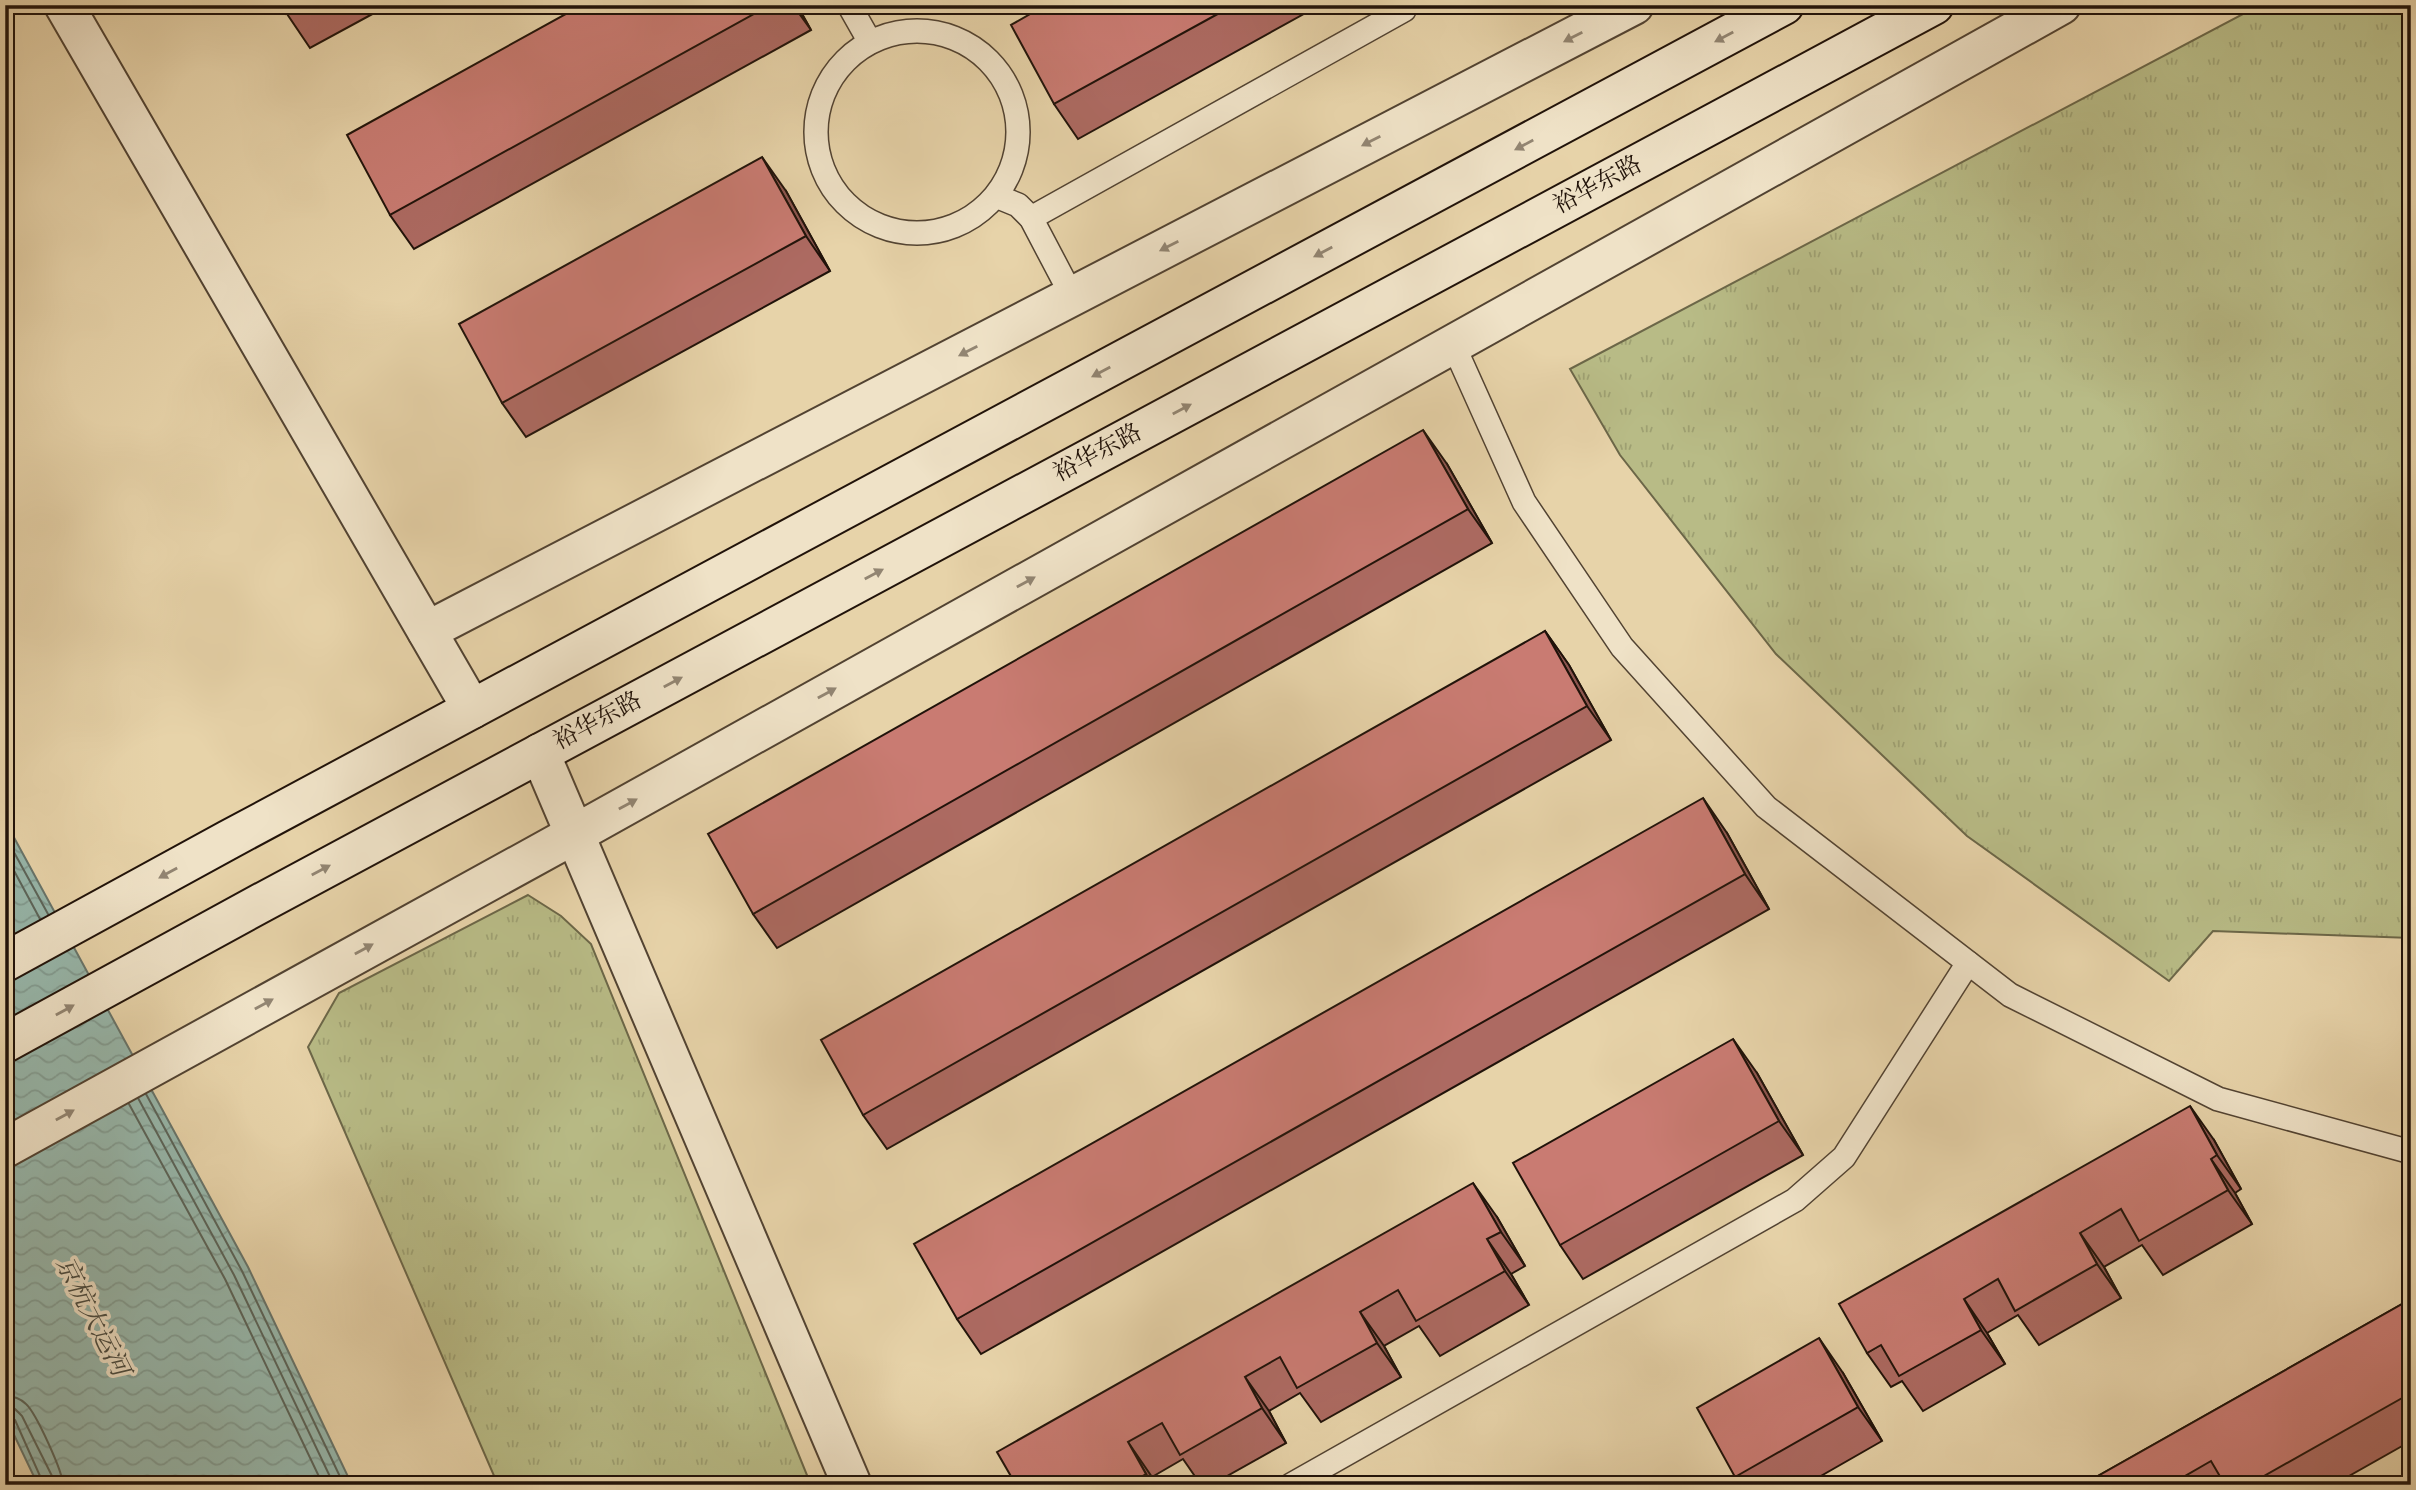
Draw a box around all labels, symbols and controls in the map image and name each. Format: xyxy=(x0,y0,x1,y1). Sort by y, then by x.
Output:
one-way arrow xyxy=(1563,30,1583,42)
one-way arrow xyxy=(1714,32,1734,43)
one-way arrow xyxy=(1361,136,1381,147)
one-way arrow xyxy=(1514,139,1534,151)
street label: 裕华东路 xyxy=(1548,148,1648,224)
one-way arrow xyxy=(1160,240,1179,252)
one-way arrow xyxy=(1313,247,1333,258)
one-way arrow xyxy=(958,345,977,357)
one-way arrow xyxy=(1091,366,1111,377)
one-way arrow xyxy=(1172,403,1192,415)
street label: 裕华东路 xyxy=(1048,416,1148,492)
one-way arrow xyxy=(864,568,883,580)
one-way arrow xyxy=(1016,576,1035,588)
one-way arrow xyxy=(663,676,683,688)
street label: 裕华东路 xyxy=(548,684,648,760)
one-way arrow xyxy=(817,687,837,699)
one-way arrow xyxy=(619,798,638,810)
one-way arrow xyxy=(312,864,331,876)
one-way arrow xyxy=(158,867,178,879)
one-way arrow xyxy=(355,943,374,955)
one-way arrow xyxy=(254,998,274,1010)
one-way arrow xyxy=(55,1004,75,1016)
one-way arrow xyxy=(55,1109,75,1121)
water label: 京杭大运河 xyxy=(45,1251,139,1387)

